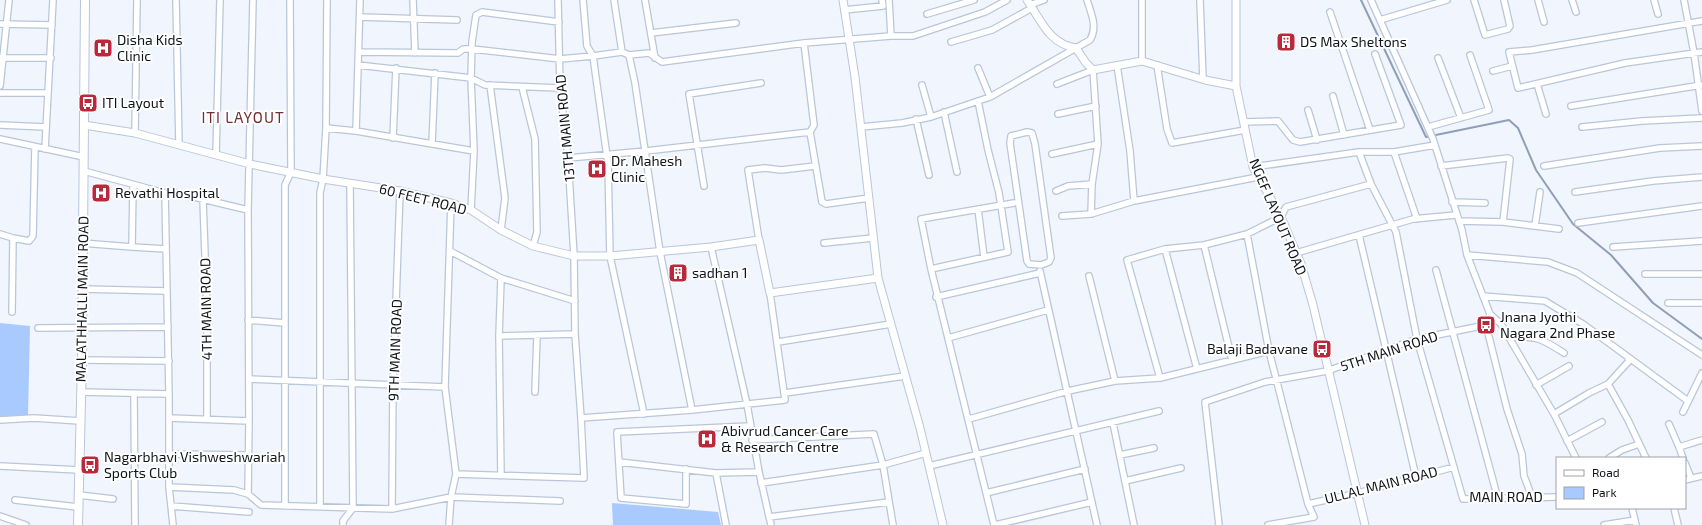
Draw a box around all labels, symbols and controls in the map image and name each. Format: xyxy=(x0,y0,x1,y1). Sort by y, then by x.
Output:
place label: Disha Kids Clinic xyxy=(117,31,183,64)
building icon: DS Max Sheltons xyxy=(1275,31,1297,53)
place label: DS Max Sheltons xyxy=(1300,33,1407,50)
hospital icon: Disha Kids Clinic xyxy=(92,37,114,59)
street label: 13TH MAIN ROAD xyxy=(551,74,578,182)
bus stop icon: ITI Layout xyxy=(77,92,99,114)
place label: ITI Layout xyxy=(102,94,164,111)
district label: ITI LAYOUT xyxy=(201,108,285,126)
place label: Dr. Mahesh Clinic xyxy=(611,152,682,185)
street label: NGEF LAYOUT ROAD xyxy=(1246,156,1311,278)
hospital icon: Dr. Mahesh Clinic xyxy=(586,158,608,180)
street label: 60 FEET ROAD xyxy=(378,179,469,218)
hospital icon: Revathi Hospital xyxy=(90,182,112,204)
place label: Revathi Hospital xyxy=(115,184,220,201)
street label: MALATHHALLI MAIN ROAD xyxy=(72,216,91,382)
street label: 4TH MAIN ROAD xyxy=(196,258,215,360)
building icon: sadhan 1 xyxy=(667,262,689,284)
place label: sadhan 1 xyxy=(692,264,747,281)
street label: 9TH MAIN ROAD xyxy=(384,299,405,401)
place label: Jnana Jyothi Nagara 2nd Phase xyxy=(1500,308,1615,341)
bus stop icon: Jnana Jyothi Nagara 2nd Phase xyxy=(1475,314,1497,336)
street label: 5TH MAIN ROAD xyxy=(1338,327,1440,374)
bus stop icon: Balaji Badavane xyxy=(1311,338,1333,360)
place label: Balaji Badavane xyxy=(1207,340,1308,357)
place label: Abivrud Cancer Care & Research Centre xyxy=(721,422,848,455)
hospital icon: Abivrud Cancer Care & Research Centre xyxy=(696,428,718,450)
place label: Nagarbhavi Vishweshwariah Sports Club xyxy=(104,448,286,481)
bus stop icon: Nagarbhavi Vishweshwariah Sports Club xyxy=(79,454,101,476)
legend xyxy=(1556,457,1686,509)
street label: ULLAL MAIN ROAD xyxy=(1323,462,1439,507)
text: Road xyxy=(1592,465,1620,479)
text: Park xyxy=(1592,485,1617,499)
street label: MAIN ROAD xyxy=(1469,488,1543,505)

